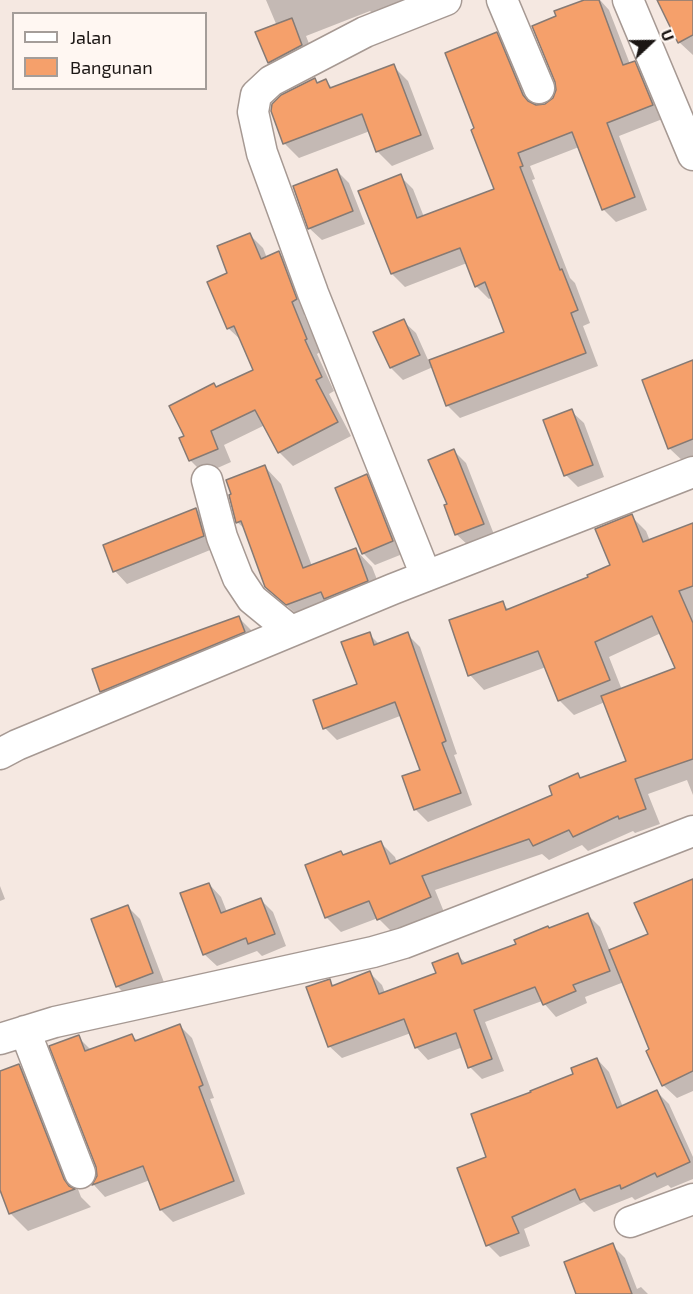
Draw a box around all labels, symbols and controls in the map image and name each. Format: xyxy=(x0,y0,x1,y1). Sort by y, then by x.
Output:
legend xyxy=(12,12,207,90)
north arrow xyxy=(621,12,681,72)
text: Jalan xyxy=(70,26,112,48)
text: U xyxy=(657,26,679,44)
text: Bangunan xyxy=(70,56,153,78)

